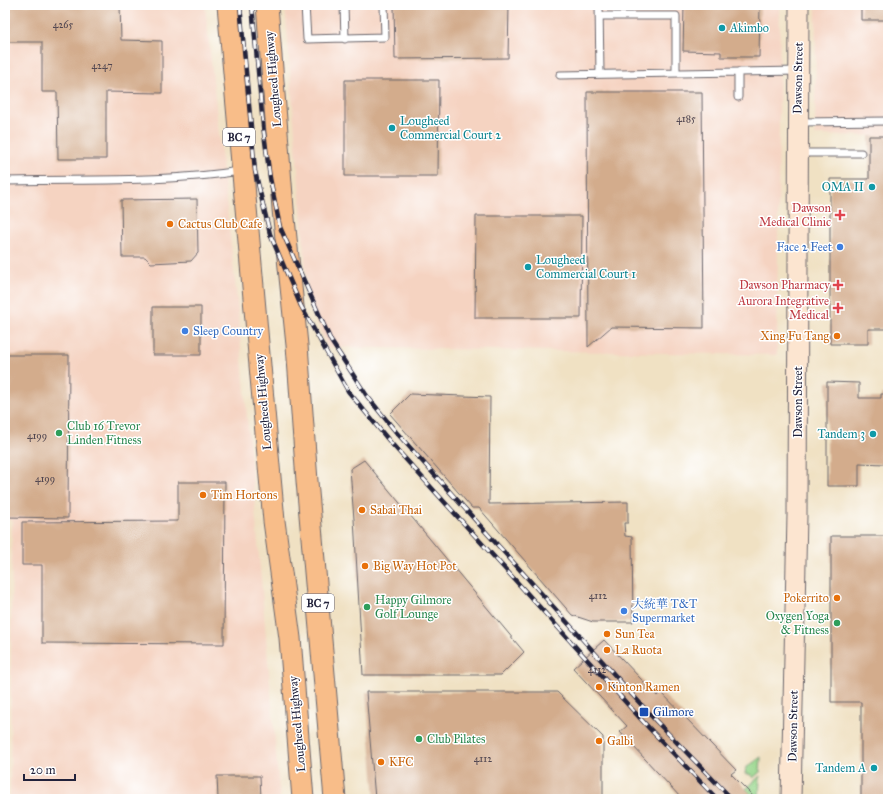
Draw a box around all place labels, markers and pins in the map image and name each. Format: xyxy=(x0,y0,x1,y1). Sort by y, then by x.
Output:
place label: Akimbo xyxy=(729,21,769,35)
marker: Akimbo xyxy=(717,23,727,33)
place label: Lougheed Commercial Court 2 xyxy=(400,114,501,142)
marker: Lougheed Commercial Court 2 xyxy=(387,123,397,133)
place label: OMA II xyxy=(822,180,864,194)
marker: OMA II xyxy=(867,182,877,192)
place label: Dawson Medical Clinic xyxy=(759,201,831,229)
marker: Dawson Medical Clinic xyxy=(834,209,846,221)
place label: Cactus Club Cafe xyxy=(178,217,262,231)
marker: Cactus Club Cafe xyxy=(165,219,175,229)
place label: Face 2 Feet xyxy=(776,240,833,254)
marker: Face 2 Feet xyxy=(835,242,845,252)
place label: Lougheed Commercial Court 1 xyxy=(536,253,636,281)
marker: Lougheed Commercial Court 1 xyxy=(523,262,533,272)
place label: Dawson Pharmacy xyxy=(739,278,830,292)
marker: Dawson Pharmacy xyxy=(833,280,843,290)
place label: Aurora Integrative Medical xyxy=(737,294,830,322)
marker: Aurora Integrative Medical xyxy=(832,302,844,314)
place label: Sleep Country xyxy=(193,324,264,338)
marker: Sleep Country xyxy=(180,326,190,336)
place label: Xing Fu Tang xyxy=(760,329,829,344)
marker: Xing Fu Tang xyxy=(832,331,842,341)
place label: Club 16 Trevor Linden Fitness xyxy=(67,419,141,447)
place label: Tandem 3 xyxy=(817,427,865,441)
marker: Club 16 Trevor Linden Fitness xyxy=(54,428,64,438)
marker: Tandem 3 xyxy=(868,429,878,439)
place label: Tim Hortons xyxy=(211,488,277,502)
marker: Tim Hortons xyxy=(198,490,208,500)
place label: Sabai Thai xyxy=(370,503,423,517)
marker: Sabai Thai xyxy=(357,505,367,515)
place label: Big Way Hot Pot xyxy=(373,559,457,574)
marker: Big Way Hot Pot xyxy=(360,561,370,571)
place label: Pokerrito xyxy=(783,591,829,605)
place label: Happy Gilmore Golf Lounge xyxy=(375,593,451,622)
marker: Pokerrito xyxy=(832,593,842,603)
place label: 大統華 T&T Supermarket xyxy=(632,597,697,625)
marker: Happy Gilmore Golf Lounge xyxy=(362,602,372,612)
marker: 大統華 T&T Supermarket xyxy=(619,606,629,616)
place label: Oxygen Yoga & Fitness xyxy=(766,609,830,637)
marker: Oxygen Yoga & Fitness xyxy=(832,618,842,628)
place label: Sun Tea xyxy=(615,627,656,641)
marker: Sun Tea xyxy=(602,629,612,639)
place label: La Ruota xyxy=(615,643,663,657)
marker: La Ruota xyxy=(602,645,612,655)
place label: Kinton Ramen xyxy=(607,680,680,694)
marker: Kinton Ramen xyxy=(594,682,604,692)
place label: Gilmore xyxy=(653,705,694,719)
marker: Gilmore xyxy=(638,706,650,718)
place label: Club Pilates xyxy=(427,732,485,746)
marker: Club Pilates xyxy=(414,734,424,744)
place label: Galbi xyxy=(607,734,634,748)
marker: Galbi xyxy=(594,736,604,746)
place label: KFC xyxy=(389,755,414,769)
marker: KFC xyxy=(376,757,386,767)
place label: Tandem A xyxy=(815,761,866,775)
marker: Tandem A xyxy=(869,763,879,773)

